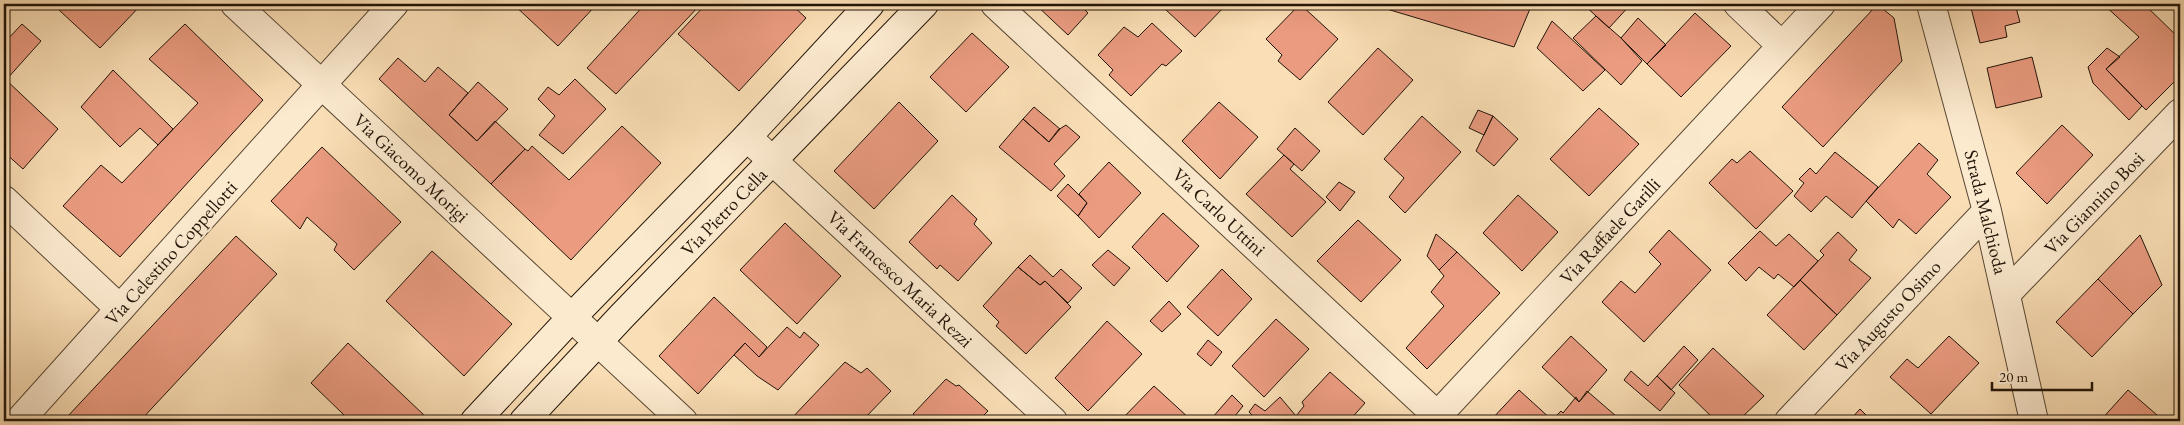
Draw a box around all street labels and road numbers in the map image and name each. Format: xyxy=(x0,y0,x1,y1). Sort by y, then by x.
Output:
street label: Via Giacomo Morigi xyxy=(348,108,474,228)
street label: Via Giannino Bosi xyxy=(2039,146,2150,260)
street label: Strada Malchioda xyxy=(1958,147,2014,277)
street label: Via Pietro Cella xyxy=(675,162,773,262)
street label: Via Carlo Uttini xyxy=(1167,162,1271,262)
street label: Via Raffaele Garilli xyxy=(1554,172,1666,290)
street label: Via Celestino Coppellotti xyxy=(99,175,243,331)
street label: Via Francesco Maria Rezzi xyxy=(822,205,978,353)
street label: Via Augusto Osimo xyxy=(1830,255,1946,377)

